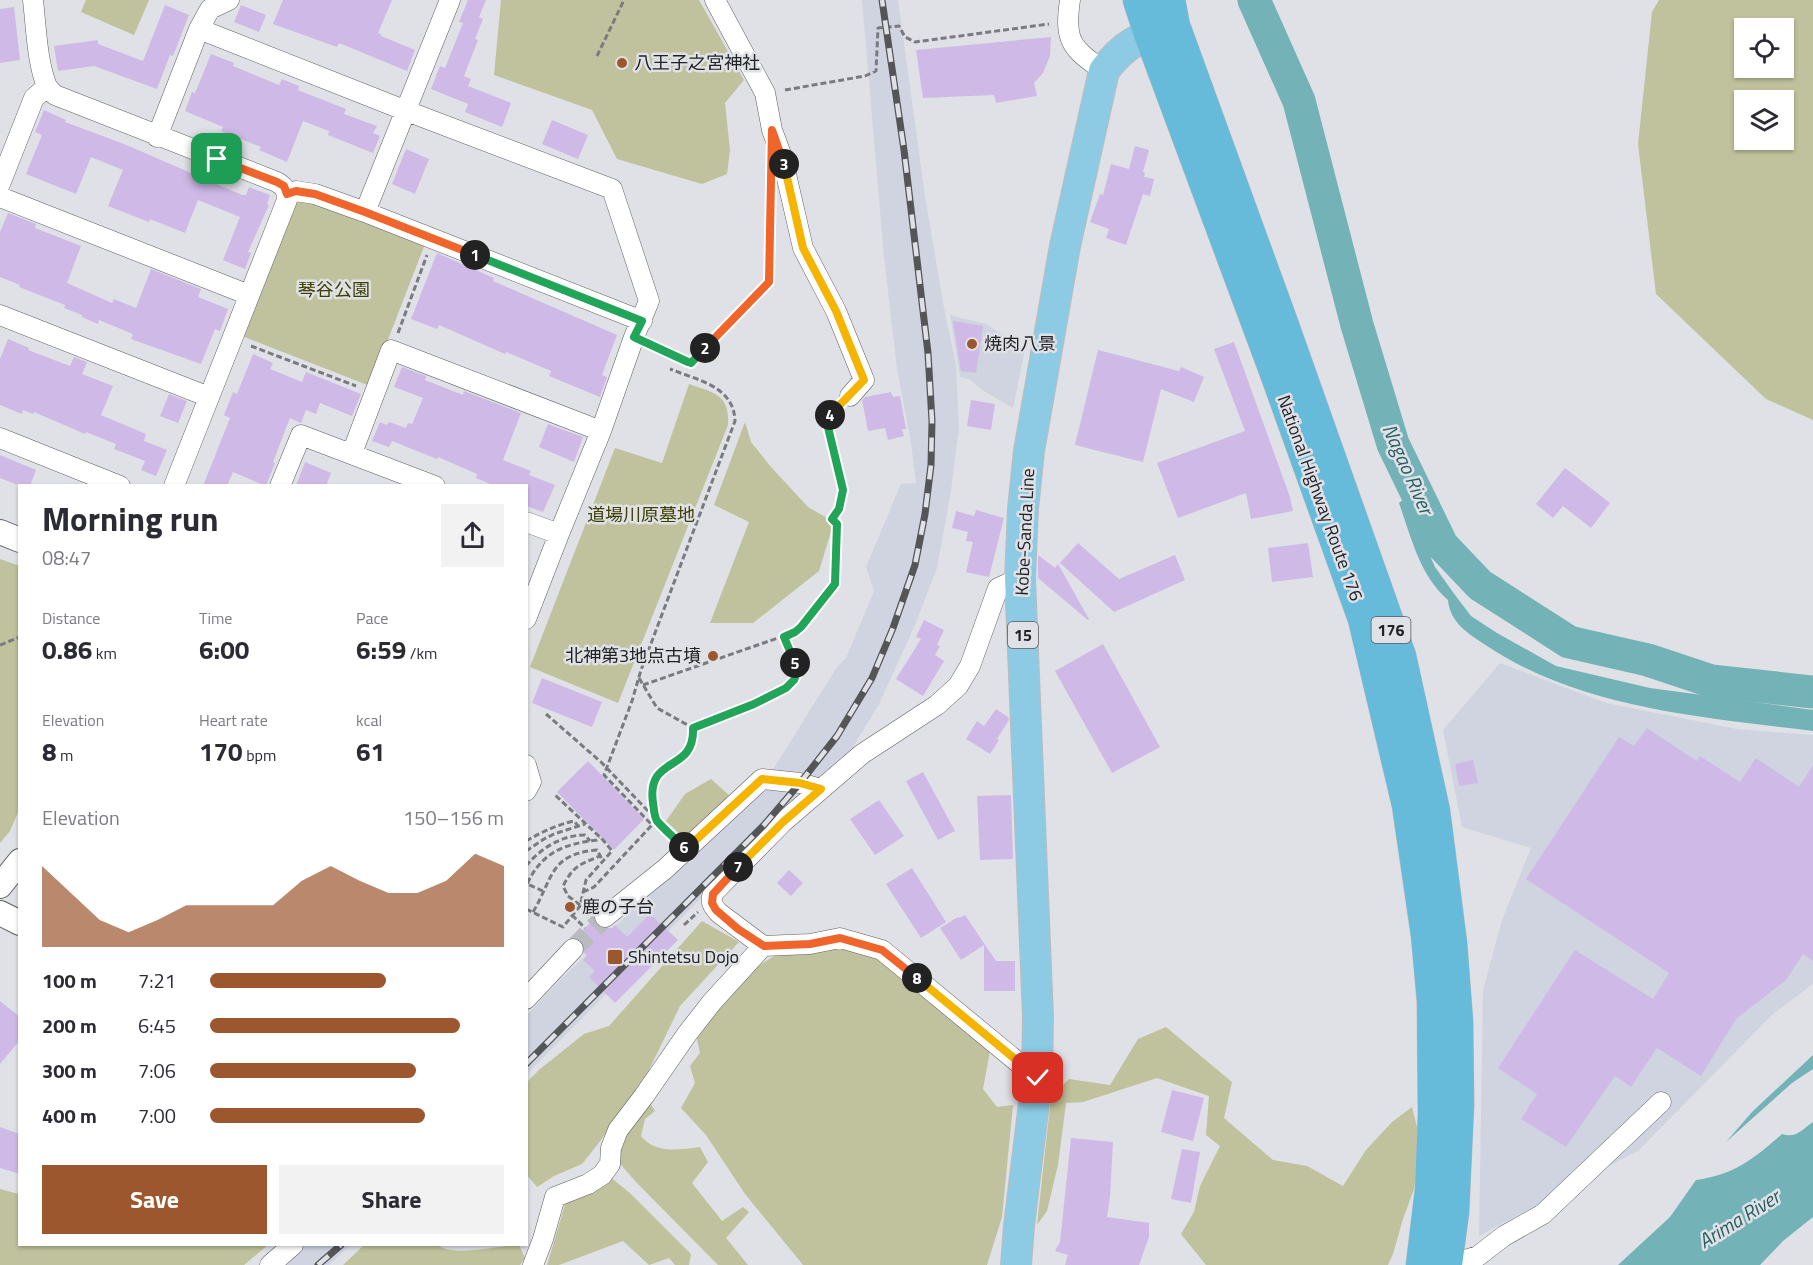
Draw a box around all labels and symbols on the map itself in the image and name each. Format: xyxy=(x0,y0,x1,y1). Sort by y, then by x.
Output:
place label: 八王子之宮神社 xyxy=(634,49,760,76)
marker: 八王子之宮神社 xyxy=(615,56,629,70)
pin xyxy=(191,133,242,184)
pin: 3 xyxy=(769,149,799,179)
pin: 1 xyxy=(460,240,490,270)
park label: 琴谷公園 xyxy=(298,276,370,303)
place label: 焼肉八景 xyxy=(984,330,1056,357)
pin: 2 xyxy=(690,333,720,363)
marker: 焼肉八景 xyxy=(965,337,979,351)
street label: National Highway Route 176 xyxy=(1271,391,1370,605)
pin: 4 xyxy=(815,400,845,430)
water label: Nagao River xyxy=(1375,419,1443,521)
street label: Kobe-Sanda Line xyxy=(1008,468,1041,596)
park label: 道場川原墓地 xyxy=(587,501,695,528)
road number: 176 xyxy=(1372,617,1410,643)
road number: 15 xyxy=(1008,622,1038,648)
place label: 北神第3地点古墳 xyxy=(565,642,701,669)
pin: 5 xyxy=(780,648,810,678)
marker: 北神第3地点古墳 xyxy=(706,649,720,663)
pin: 6 xyxy=(669,832,699,862)
pin: 7 xyxy=(723,852,753,882)
place label: 鹿の子台 xyxy=(582,893,654,920)
marker: 鹿の子台 xyxy=(563,900,577,914)
place label: Shintetsu Dojo xyxy=(628,943,739,970)
marker: Shintetsu Dojo xyxy=(606,948,624,966)
pin: 8 xyxy=(902,963,932,993)
pin xyxy=(1012,1052,1063,1103)
water label: Arima River xyxy=(1692,1180,1788,1256)

